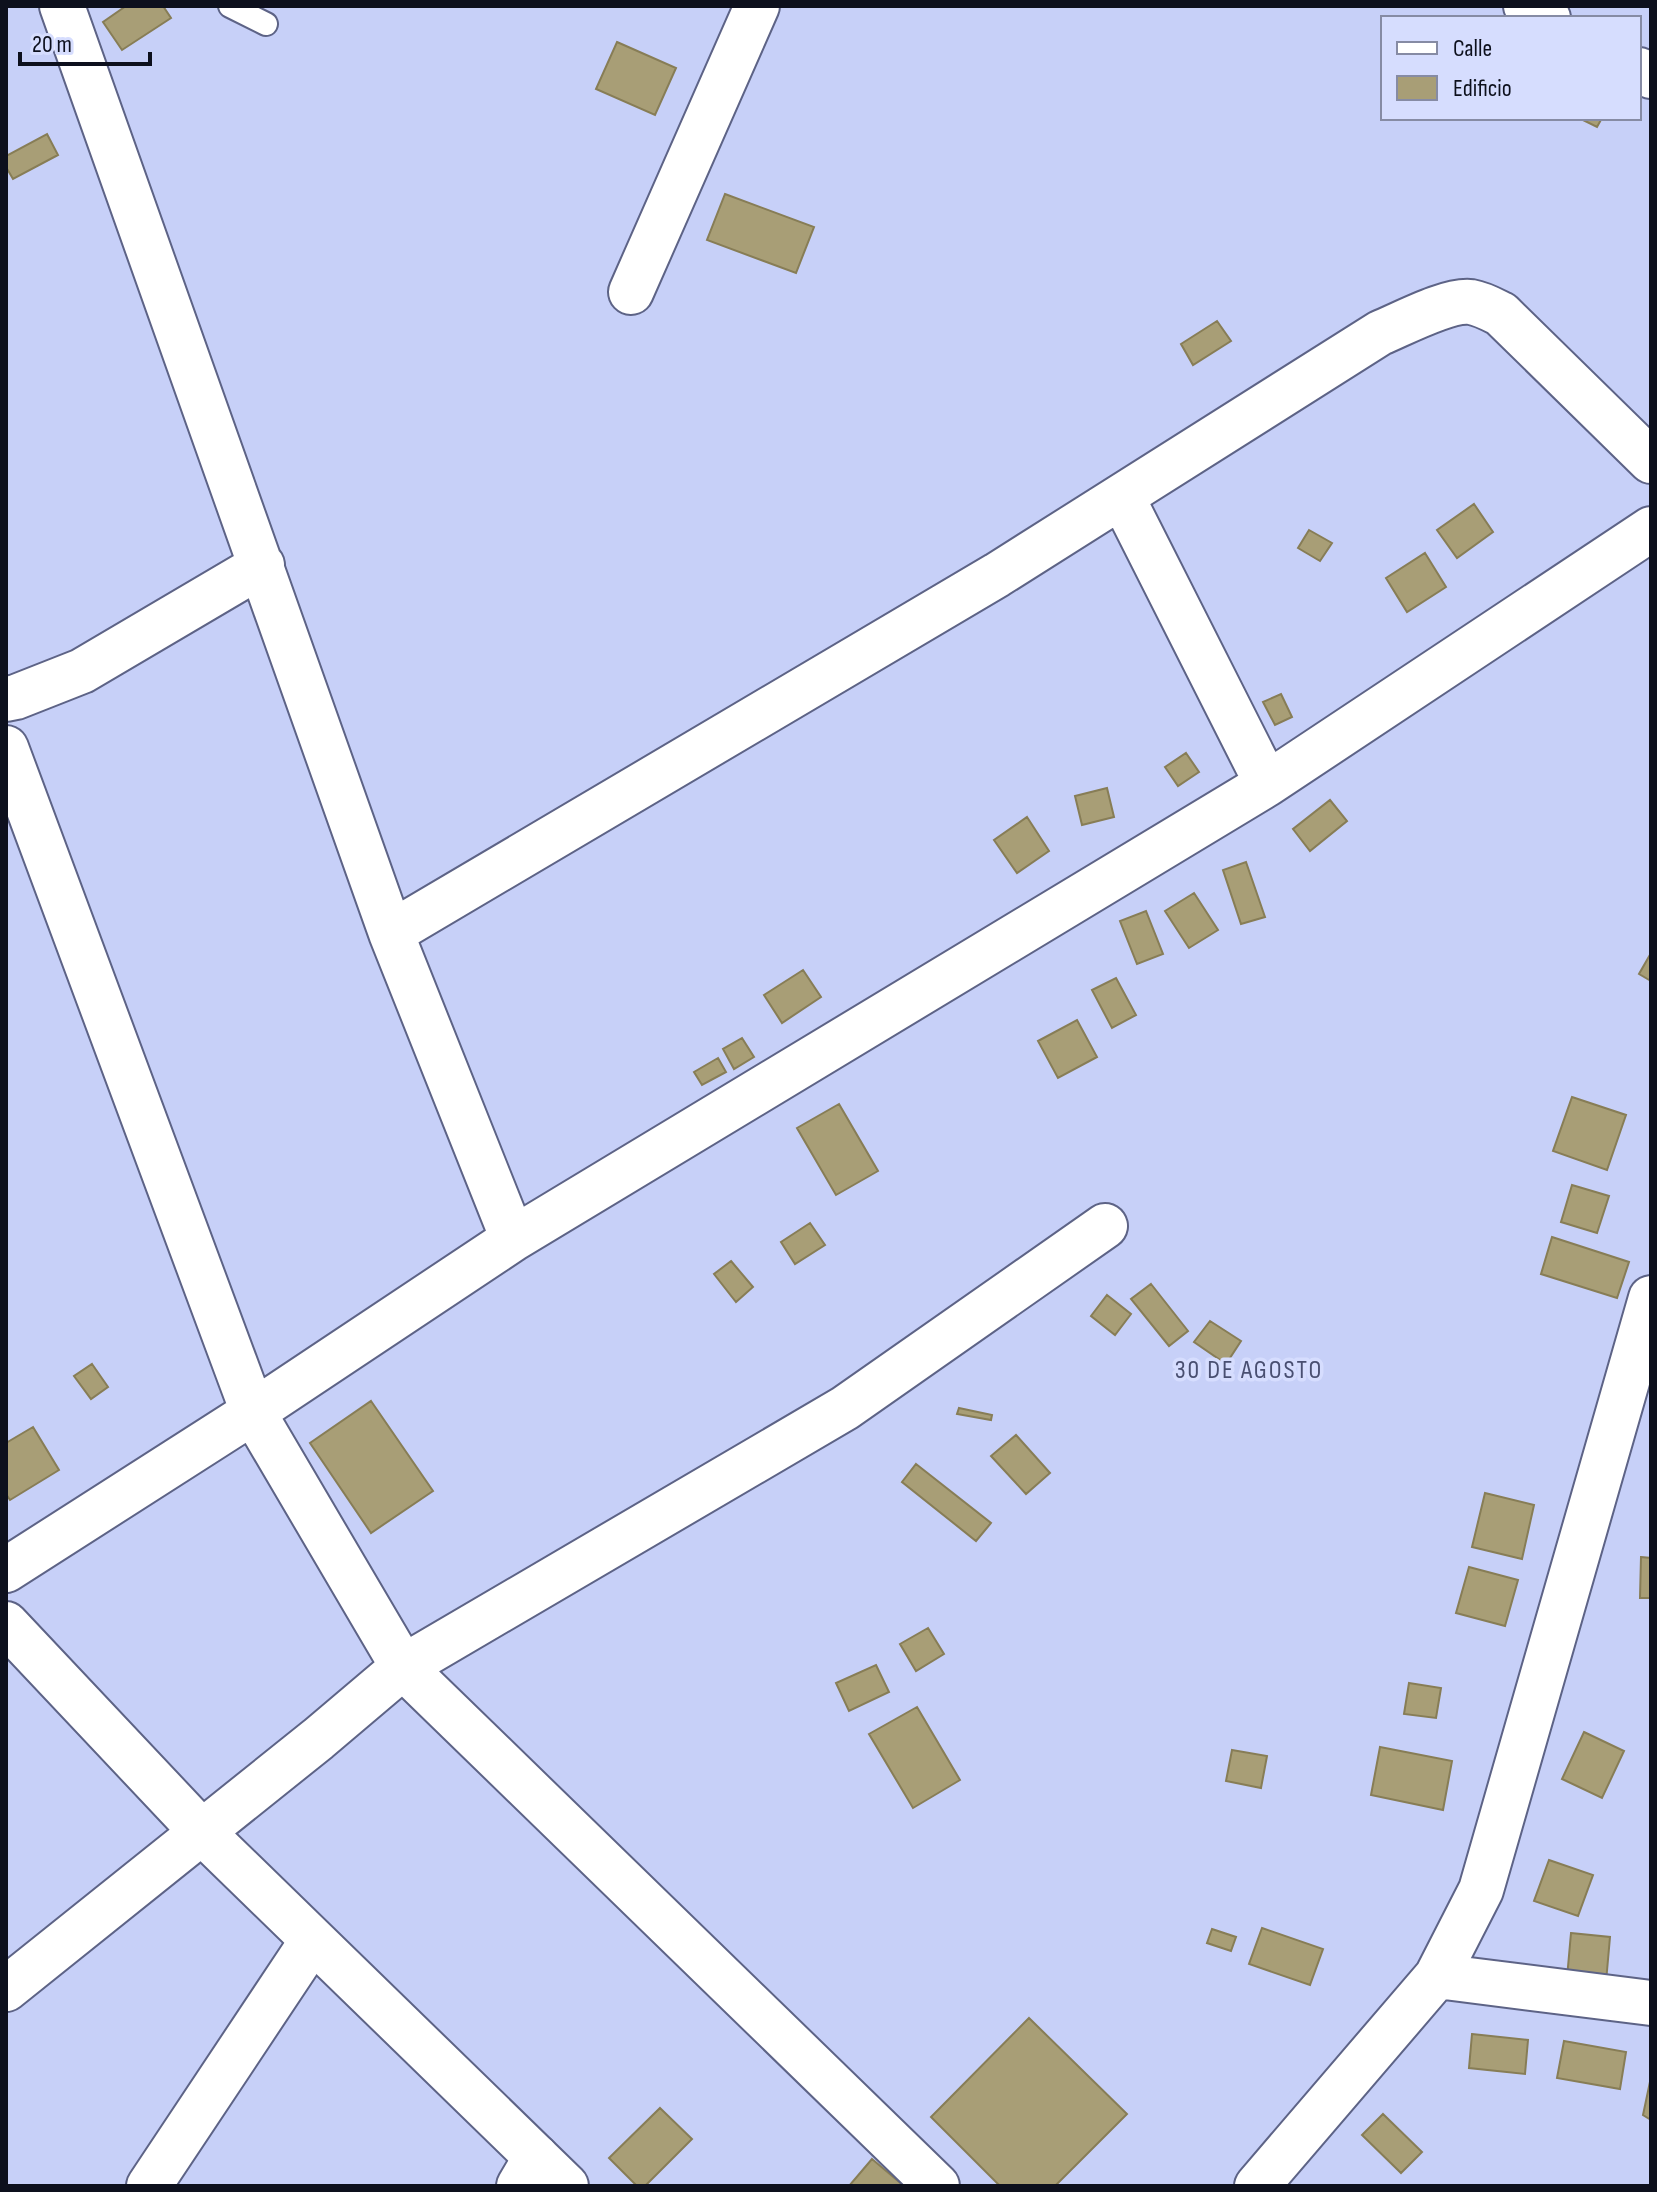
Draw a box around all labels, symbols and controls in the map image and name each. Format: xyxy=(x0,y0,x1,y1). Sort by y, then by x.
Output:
scale bar xyxy=(20,16,150,66)
legend xyxy=(1381,16,1641,120)
text: 20 m xyxy=(32,30,72,59)
text: Calle xyxy=(1453,34,1492,63)
text: Edificio xyxy=(1453,74,1512,103)
district label: 30 DE AGOSTO xyxy=(1175,1355,1323,1386)

